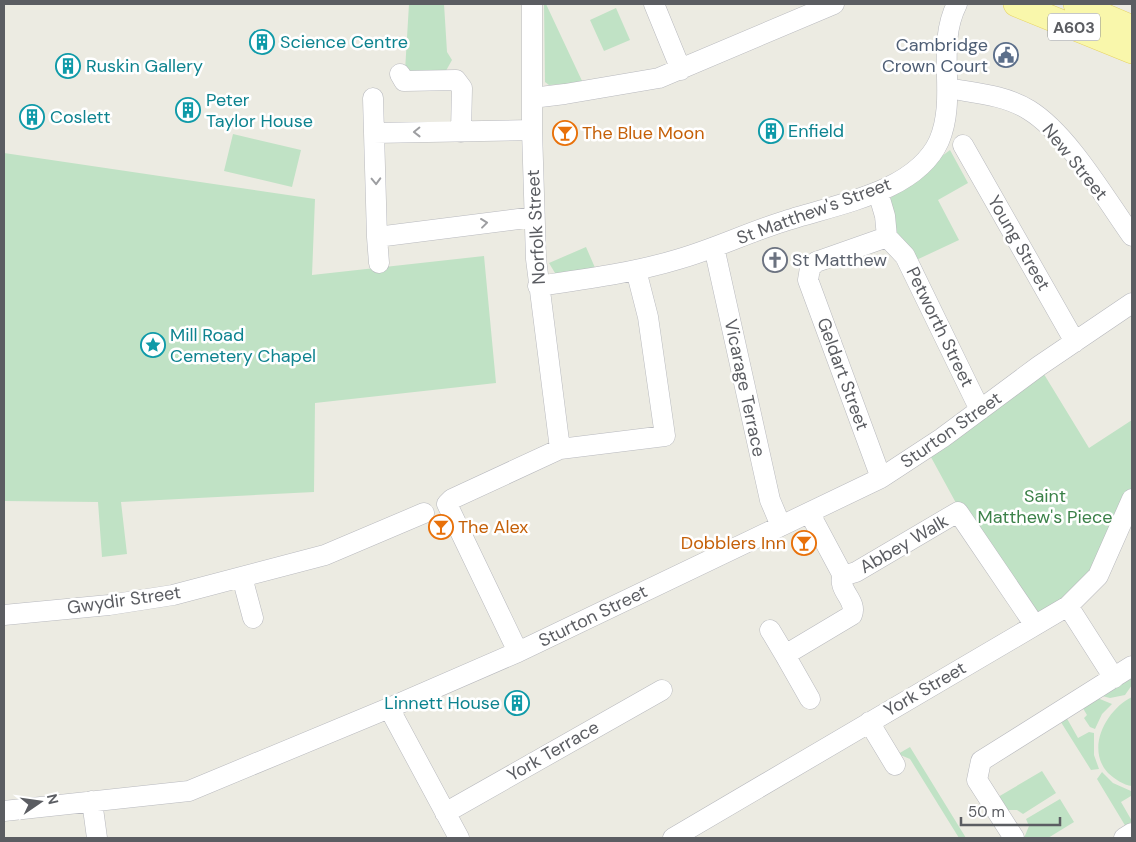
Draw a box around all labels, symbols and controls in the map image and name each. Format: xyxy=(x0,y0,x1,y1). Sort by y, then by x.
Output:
road number: A603 xyxy=(1048,14,1100,41)
building icon: Science Centre xyxy=(249,29,275,55)
place label: Science Centre xyxy=(280,30,408,54)
place label: Cambridge Crown Court xyxy=(882,33,988,78)
public building icon: Cambridge Crown Court xyxy=(993,42,1019,68)
building icon: Ruskin Gallery xyxy=(55,53,81,79)
place label: Ruskin Gallery xyxy=(86,54,203,78)
place label: Peter Taylor House xyxy=(206,88,313,133)
building icon: Peter Taylor House xyxy=(175,97,201,123)
building icon: Coslett xyxy=(19,104,45,130)
place label: Coslett xyxy=(50,105,111,129)
building icon: Enfield xyxy=(758,118,784,144)
place label: Enfield xyxy=(788,119,844,143)
street label: New Street xyxy=(1037,119,1113,205)
bar icon: The Blue Moon xyxy=(552,120,578,146)
place label: The Blue Moon xyxy=(582,121,704,145)
one-way arrow xyxy=(413,127,421,137)
street label: Norfolk Street xyxy=(521,169,551,285)
street label: St Matthew's Street xyxy=(733,172,895,250)
one-way arrow xyxy=(370,178,381,186)
street label: Young Street xyxy=(982,191,1056,295)
one-way arrow xyxy=(480,218,488,229)
church icon: St Matthew xyxy=(762,247,788,273)
place label: St Matthew xyxy=(792,248,887,272)
street label: Petworth Street xyxy=(901,263,979,391)
street label: Geldart Street xyxy=(811,314,875,434)
street label: Vicarage Terrace xyxy=(719,317,771,459)
place label: Mill Road Cemetery Chapel xyxy=(170,323,316,368)
place icon: Mill Road Cemetery Chapel xyxy=(140,332,166,358)
street label: Sturton Street xyxy=(896,386,1006,474)
park label: Saint Matthew's Piece xyxy=(978,484,1112,529)
street label: Abbey Walk xyxy=(855,509,953,579)
bar icon: The Alex xyxy=(428,514,454,540)
place label: The Alex xyxy=(458,515,528,539)
bar icon: Dobblers Inn xyxy=(791,530,817,556)
place label: Dobblers Inn xyxy=(681,531,786,555)
street label: Sturton Street xyxy=(535,579,651,653)
street label: Gwydir Street xyxy=(66,580,182,620)
street label: York Street xyxy=(880,656,970,722)
building icon: Linnett House xyxy=(504,690,530,716)
place label: Linnett House xyxy=(384,691,500,715)
street label: York Terrace xyxy=(503,715,603,787)
north arrow xyxy=(15,777,65,827)
text: N xyxy=(43,792,63,806)
scale bar xyxy=(961,794,1060,826)
text: 50 m xyxy=(968,802,1005,822)

